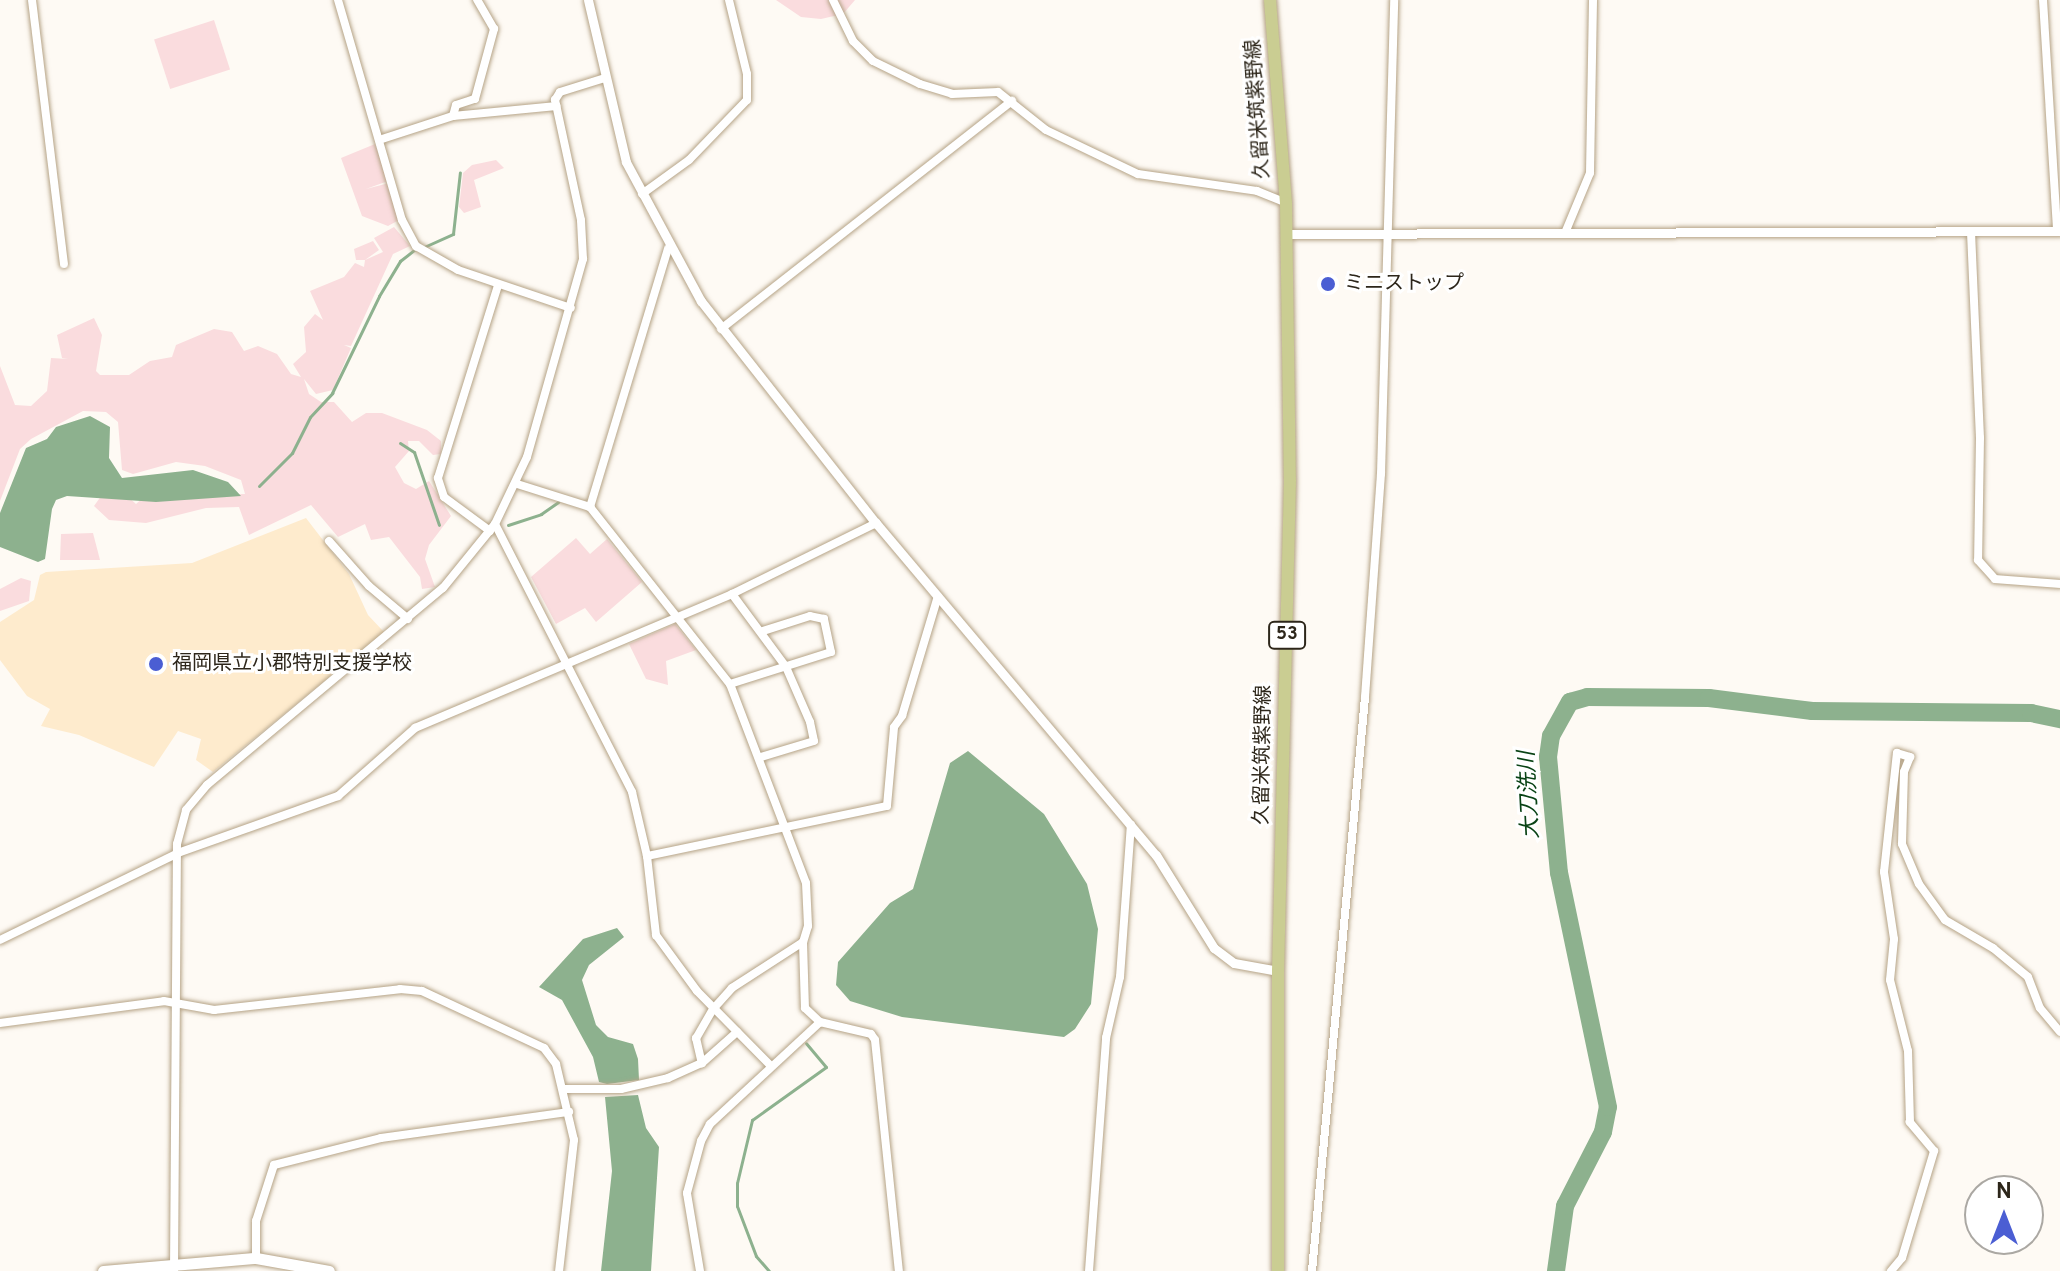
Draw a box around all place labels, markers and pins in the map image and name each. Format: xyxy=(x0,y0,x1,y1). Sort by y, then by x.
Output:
place label: ミニストップ xyxy=(1344,272,1464,296)
marker: ミニストップ xyxy=(1319,275,1337,293)
place label: 福岡県立小郡特別支援学校 xyxy=(172,652,412,676)
marker: 福岡県立小郡特別支援学校 xyxy=(147,655,165,673)

